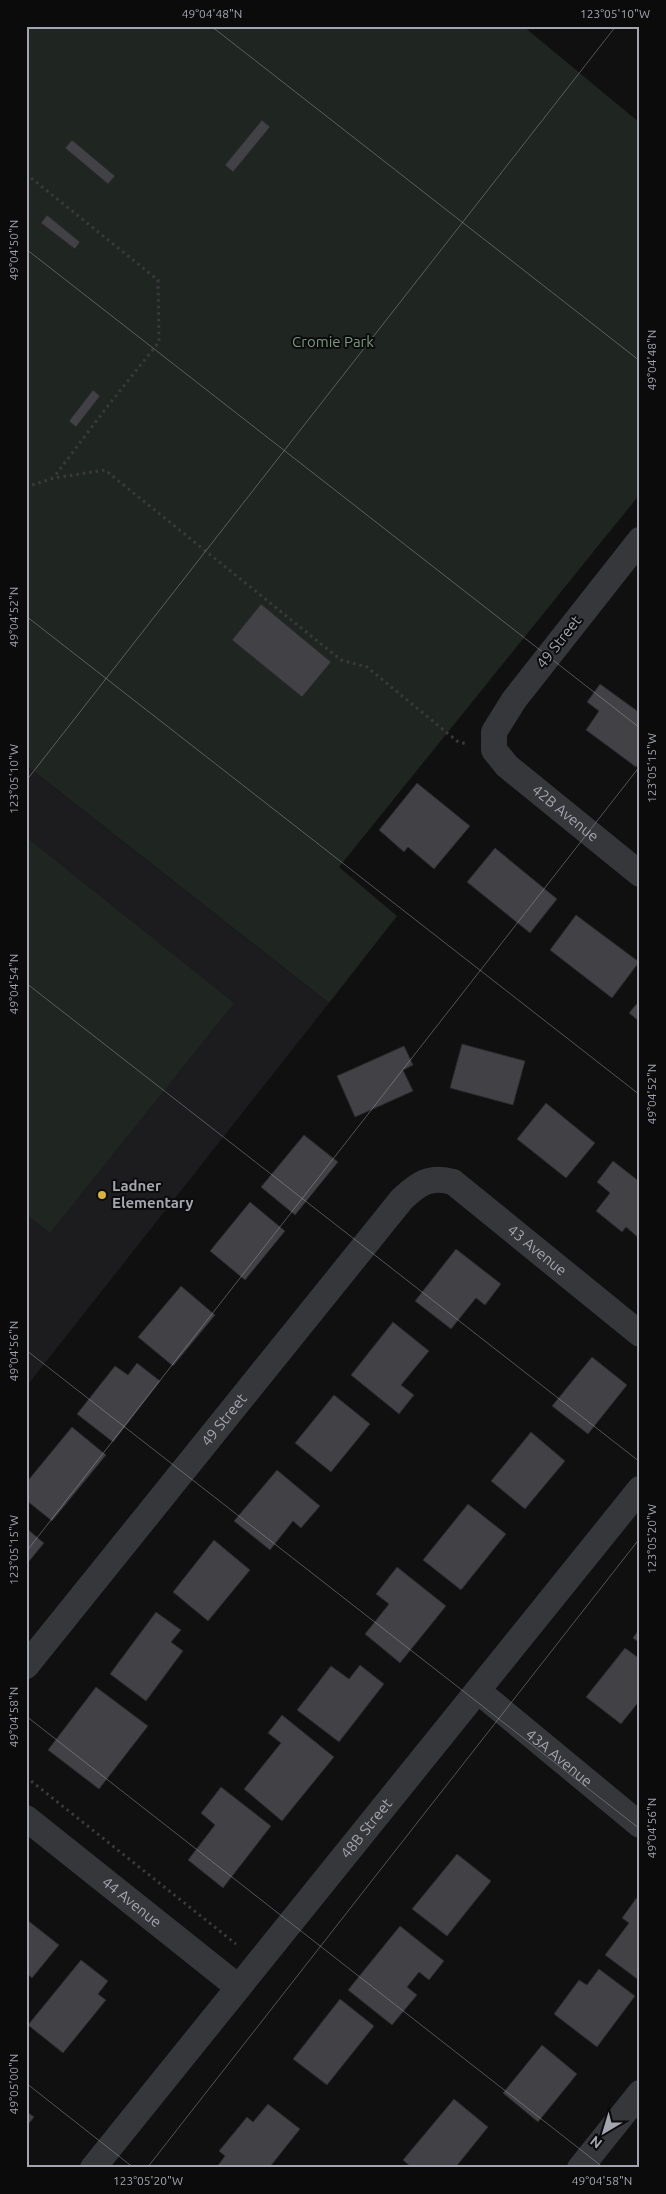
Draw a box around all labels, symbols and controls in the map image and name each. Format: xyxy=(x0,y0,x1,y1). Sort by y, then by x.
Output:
text: 49°04'48"N xyxy=(182,7,242,20)
text: 123°05'10"W xyxy=(580,7,650,20)
text: 49°04'50"N xyxy=(7,220,20,280)
text: 49°04'48"N xyxy=(645,330,658,390)
park label: Cromie Park xyxy=(292,333,374,350)
text: 49°04'52"N xyxy=(7,587,20,647)
street label: 49 Street xyxy=(533,612,585,671)
text: 123°05'15"W xyxy=(645,733,658,803)
text: 123°05'10"W xyxy=(7,744,20,814)
street label: 42B Avenue xyxy=(529,781,602,845)
text: 49°04'54"N xyxy=(7,954,20,1014)
text: 49°04'52"N xyxy=(645,1064,658,1124)
place label: Ladner Elementary xyxy=(112,1177,193,1211)
marker: Ladner Elementary xyxy=(96,1189,108,1201)
street label: 43 Avenue xyxy=(504,1221,570,1279)
text: 49°04'56"N xyxy=(7,1321,20,1381)
street label: 49 Street xyxy=(198,1390,250,1449)
text: 123°05'20"W xyxy=(645,1504,658,1574)
text: 123°05'15"W xyxy=(7,1515,20,1585)
text: 49°04'58"N xyxy=(7,1687,20,1747)
street label: 43A Avenue xyxy=(523,1725,596,1790)
street label: 48B Street xyxy=(337,1795,395,1861)
text: 49°04'56"N xyxy=(645,1798,658,1858)
street label: 44 Avenue xyxy=(99,1873,165,1931)
text: 49°05'00"N xyxy=(7,2054,20,2114)
north arrow xyxy=(578,2106,628,2156)
text: N xyxy=(587,2133,605,2152)
text: 123°05'20"W xyxy=(113,2174,183,2187)
text: 49°04'58"N xyxy=(572,2174,632,2187)

